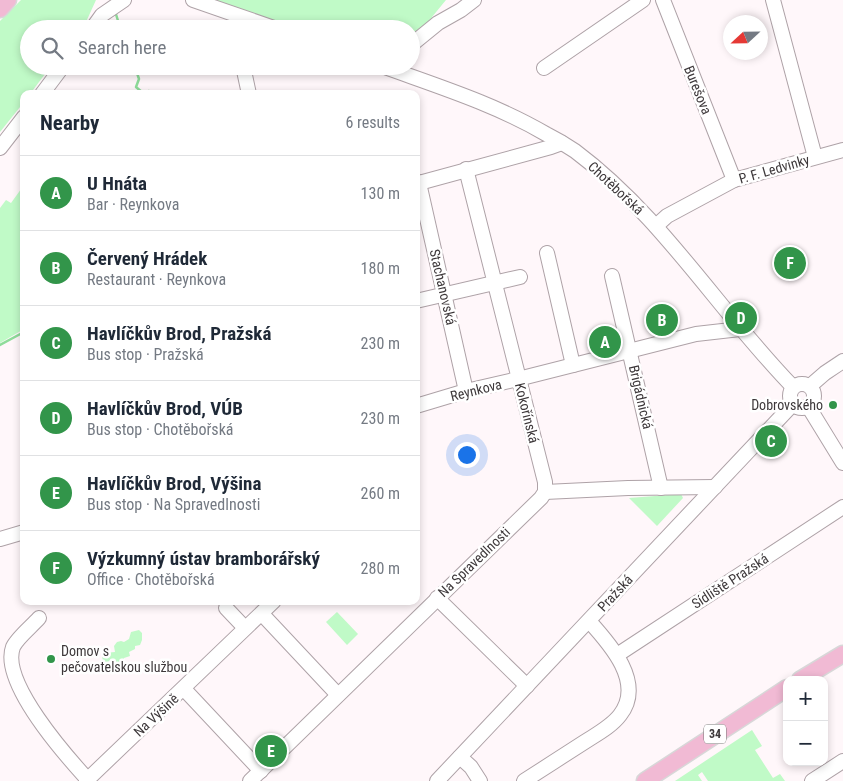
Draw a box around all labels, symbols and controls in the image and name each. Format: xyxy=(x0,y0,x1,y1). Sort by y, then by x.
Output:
north arrow xyxy=(723,15,768,60)
search box xyxy=(20,20,420,75)
icon: search xyxy=(38,34,66,62)
text: Search here xyxy=(78,36,166,59)
street label: Burešova xyxy=(681,63,715,117)
text: Nearby xyxy=(40,111,99,135)
text: 6 results xyxy=(345,113,400,132)
street label: P. F. Ledvinky xyxy=(737,151,811,187)
street label: Chotěbořská xyxy=(585,158,647,218)
text: U Hnáta xyxy=(87,172,147,195)
text: A xyxy=(51,184,61,203)
text: 130 m xyxy=(361,184,400,203)
text: Bar · Reynkova xyxy=(87,195,179,214)
pin: F xyxy=(774,244,806,282)
text: Červený Hrádek xyxy=(87,247,207,270)
street label: Stachanovská xyxy=(427,248,459,326)
text: B xyxy=(52,259,60,278)
text: 180 m xyxy=(361,259,400,278)
text: Restaurant · Reynkova xyxy=(87,270,226,289)
pin: D xyxy=(725,299,757,337)
pin: B xyxy=(646,301,678,339)
text: Havlíčkův Brod, Pražská xyxy=(87,322,271,345)
pin: A xyxy=(589,323,621,361)
text: C xyxy=(51,334,61,353)
text: 230 m xyxy=(361,334,400,353)
text: Bus stop · Pražská xyxy=(87,345,204,364)
street label: Brigádnická xyxy=(626,363,656,431)
street label: Reynkova xyxy=(449,376,503,404)
street label: Kokořínská xyxy=(512,381,542,445)
text: Havlíčkův Brod, VÚB xyxy=(87,397,243,420)
place label: Dobrovského xyxy=(751,397,823,413)
marker: Dobrovského xyxy=(827,399,839,411)
text: D xyxy=(51,409,61,428)
text: 230 m xyxy=(361,409,400,428)
text: Bus stop · Chotěbořská xyxy=(87,420,234,439)
pin: C xyxy=(755,422,787,460)
your location xyxy=(454,442,480,468)
text: Havlíčkův Brod, Výšina xyxy=(87,472,261,495)
text: E xyxy=(52,484,60,503)
text: 260 m xyxy=(361,484,400,503)
text: Bus stop · Na Spravedlnosti xyxy=(87,495,260,514)
street label: Na Spravedlnosti xyxy=(435,524,513,600)
text: Výzkumný ústav bramborářský xyxy=(87,547,320,570)
street label: Sídliště Pražská xyxy=(689,550,771,612)
text: F xyxy=(52,559,60,578)
text: 280 m xyxy=(361,559,400,578)
text: Office · Chotěbořská xyxy=(87,570,215,589)
street label: Pražská xyxy=(594,571,636,615)
place label: Domov s pečovatelskou službou xyxy=(61,643,187,675)
marker: Domov s pečovatelskou službou xyxy=(45,653,57,665)
map controls xyxy=(783,676,828,766)
button: + xyxy=(783,676,828,721)
street label: Na Výšině xyxy=(130,690,182,740)
button: − xyxy=(783,721,828,766)
road number: 34 xyxy=(704,724,726,744)
pin: E xyxy=(255,732,287,770)

